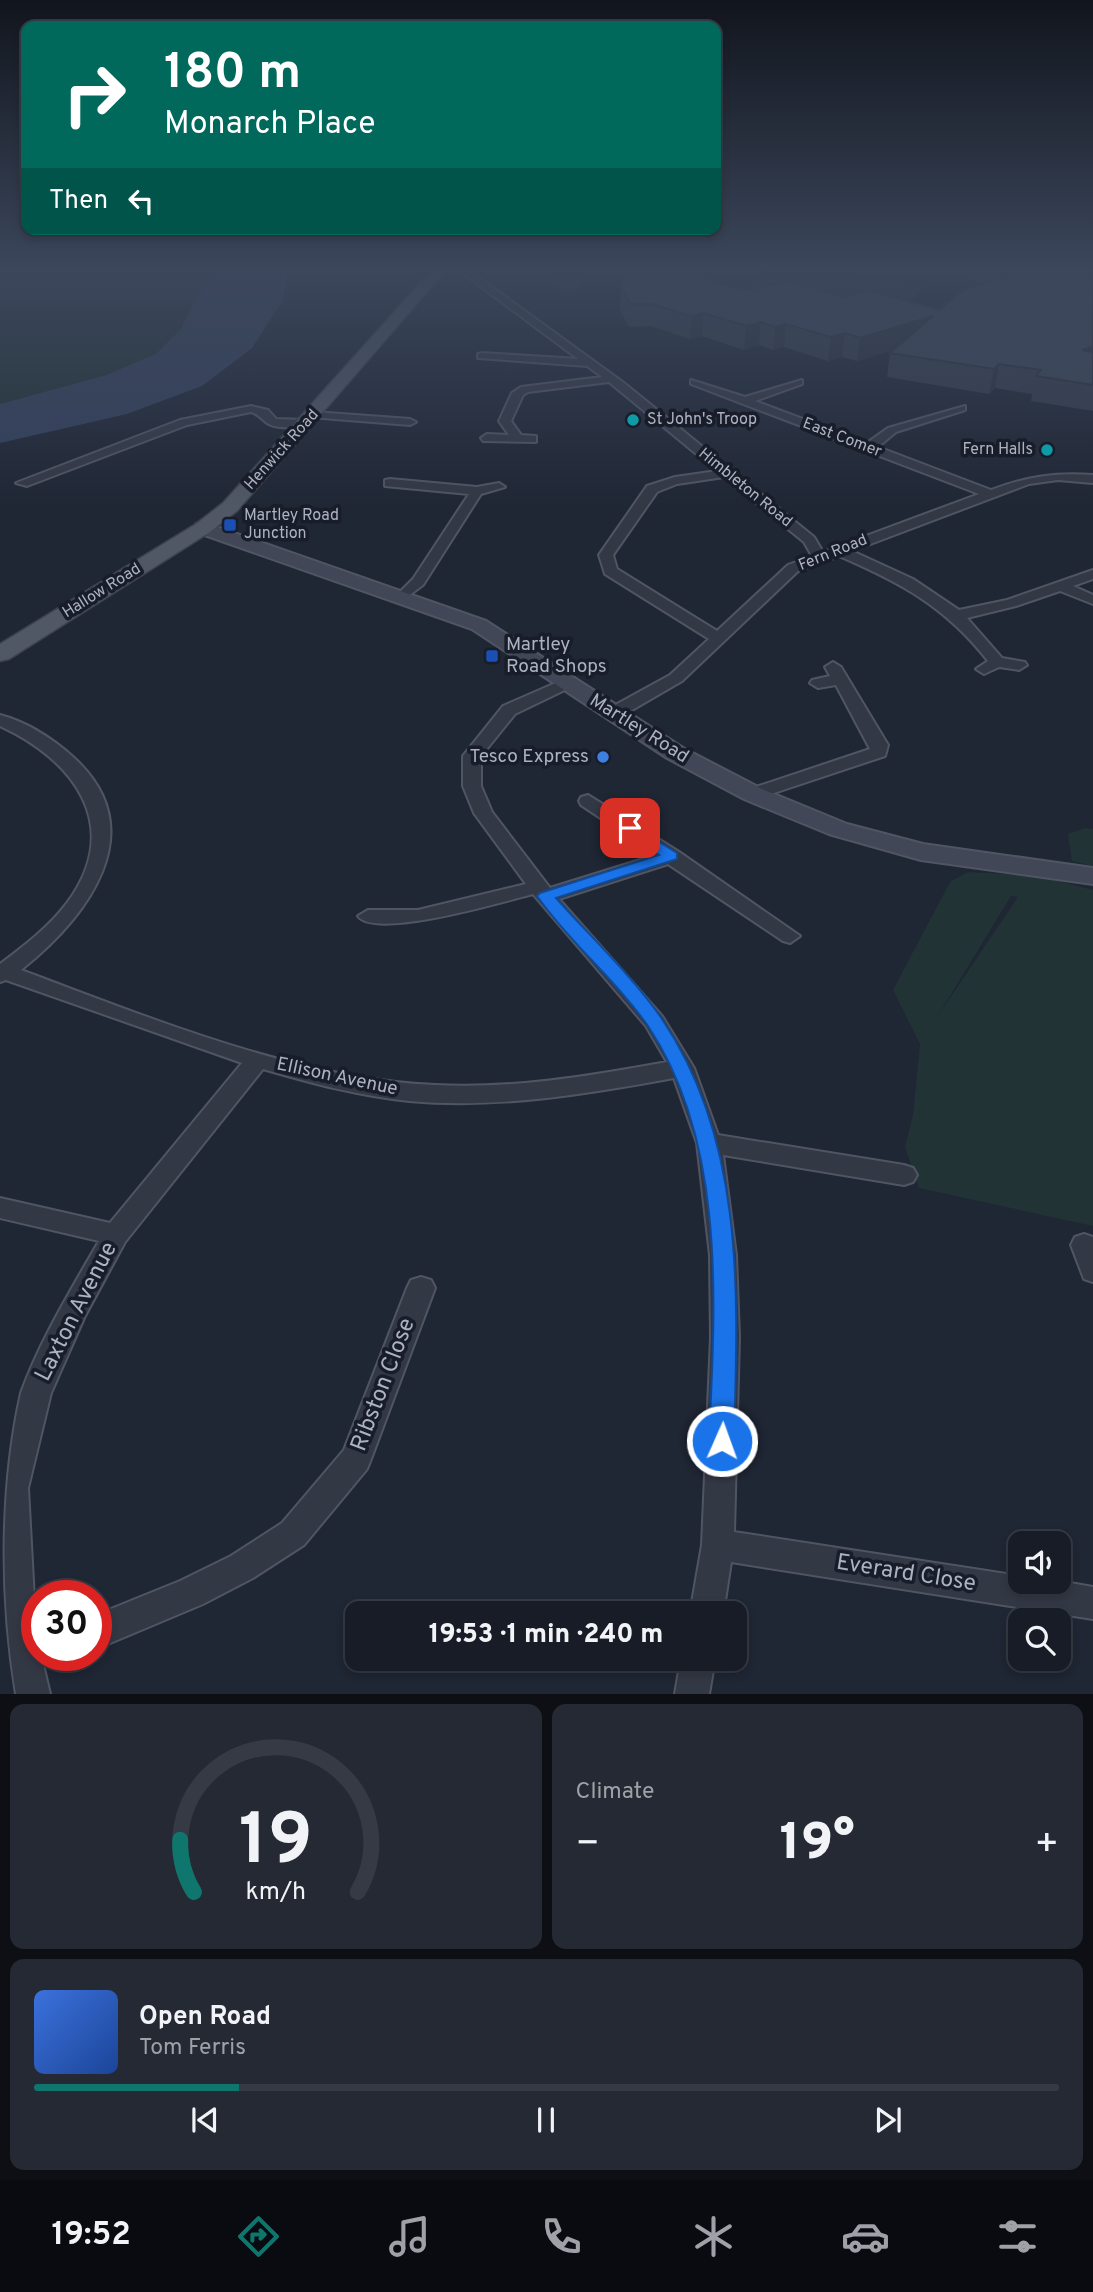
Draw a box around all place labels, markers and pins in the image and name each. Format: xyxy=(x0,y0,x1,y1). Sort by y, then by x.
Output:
place label: St John's Troop xyxy=(647,410,757,430)
marker: St John's Troop xyxy=(625,412,641,428)
place label: Fern Halls xyxy=(963,440,1033,460)
marker: Fern Halls xyxy=(1039,442,1055,458)
place label: Martley Road Junction xyxy=(244,506,339,544)
marker: Martley Road Junction xyxy=(222,517,238,533)
place label: Martley Road Shops xyxy=(506,633,607,679)
marker: Martley Road Shops xyxy=(484,648,500,664)
place label: Tesco Express xyxy=(469,745,589,769)
marker: Tesco Express xyxy=(595,749,611,765)
pin xyxy=(600,798,660,858)

